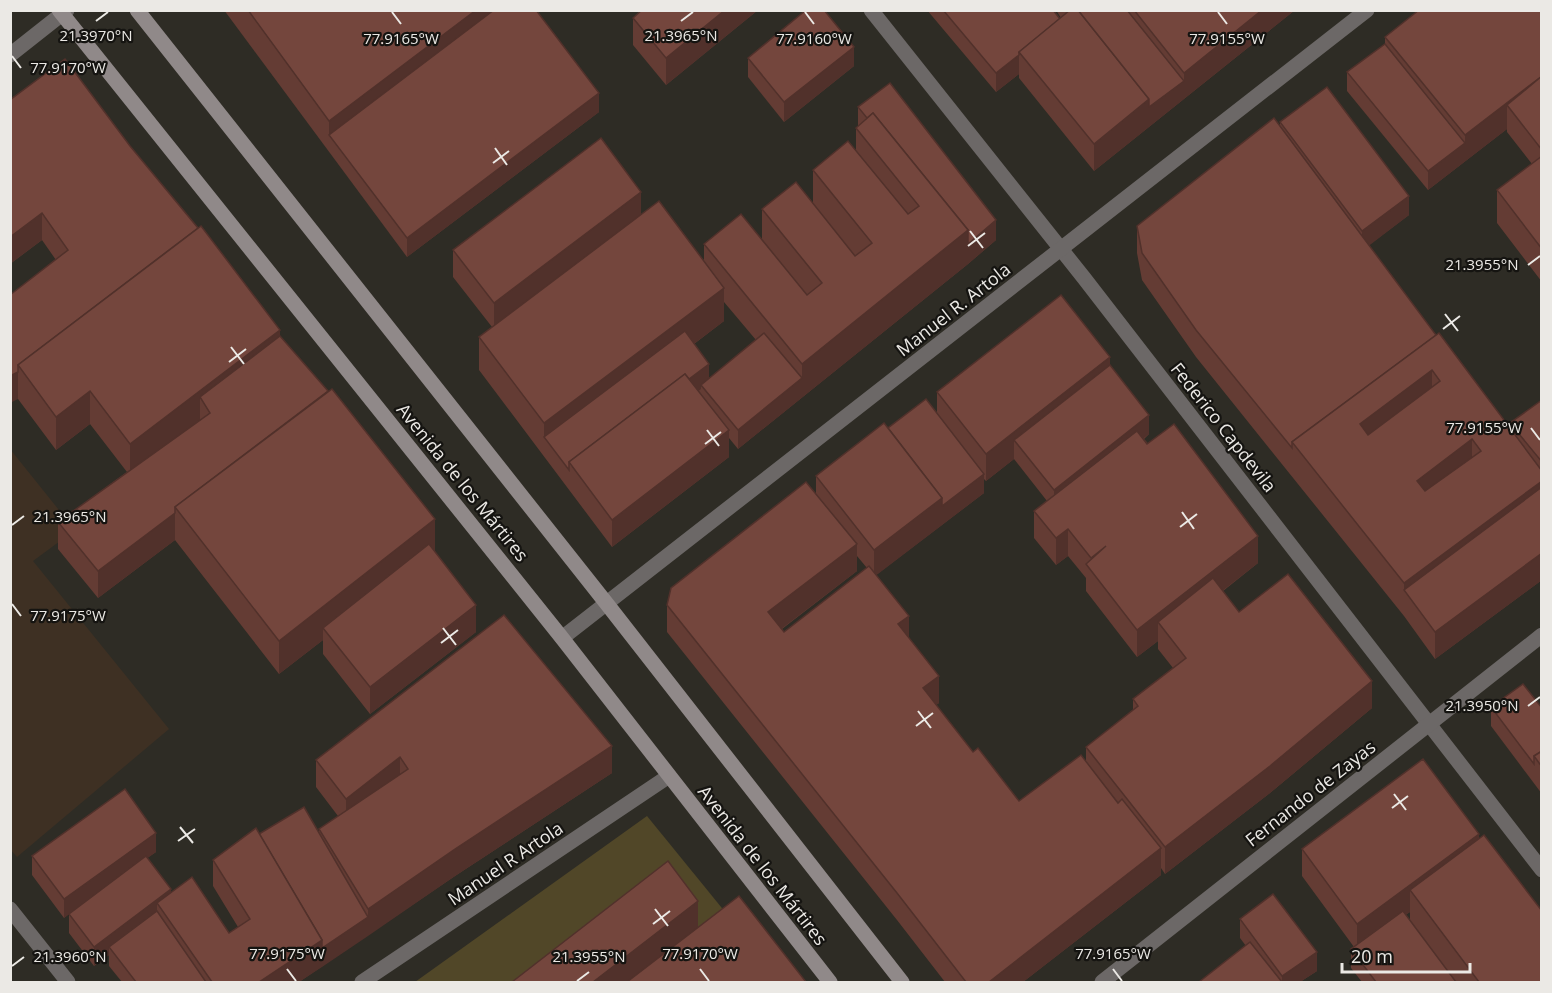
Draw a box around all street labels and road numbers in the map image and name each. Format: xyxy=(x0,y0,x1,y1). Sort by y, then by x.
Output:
street label: Manuel R. Artola xyxy=(891,257,1015,361)
street label: Federico Capdevila xyxy=(1166,357,1282,497)
street label: Avenida de los Mártires xyxy=(392,398,534,566)
street label: Fernando de Zayas xyxy=(1240,735,1380,851)
street label: Avenida de los Mártires xyxy=(693,780,833,950)
street label: Manuel R Artola xyxy=(443,816,567,910)

